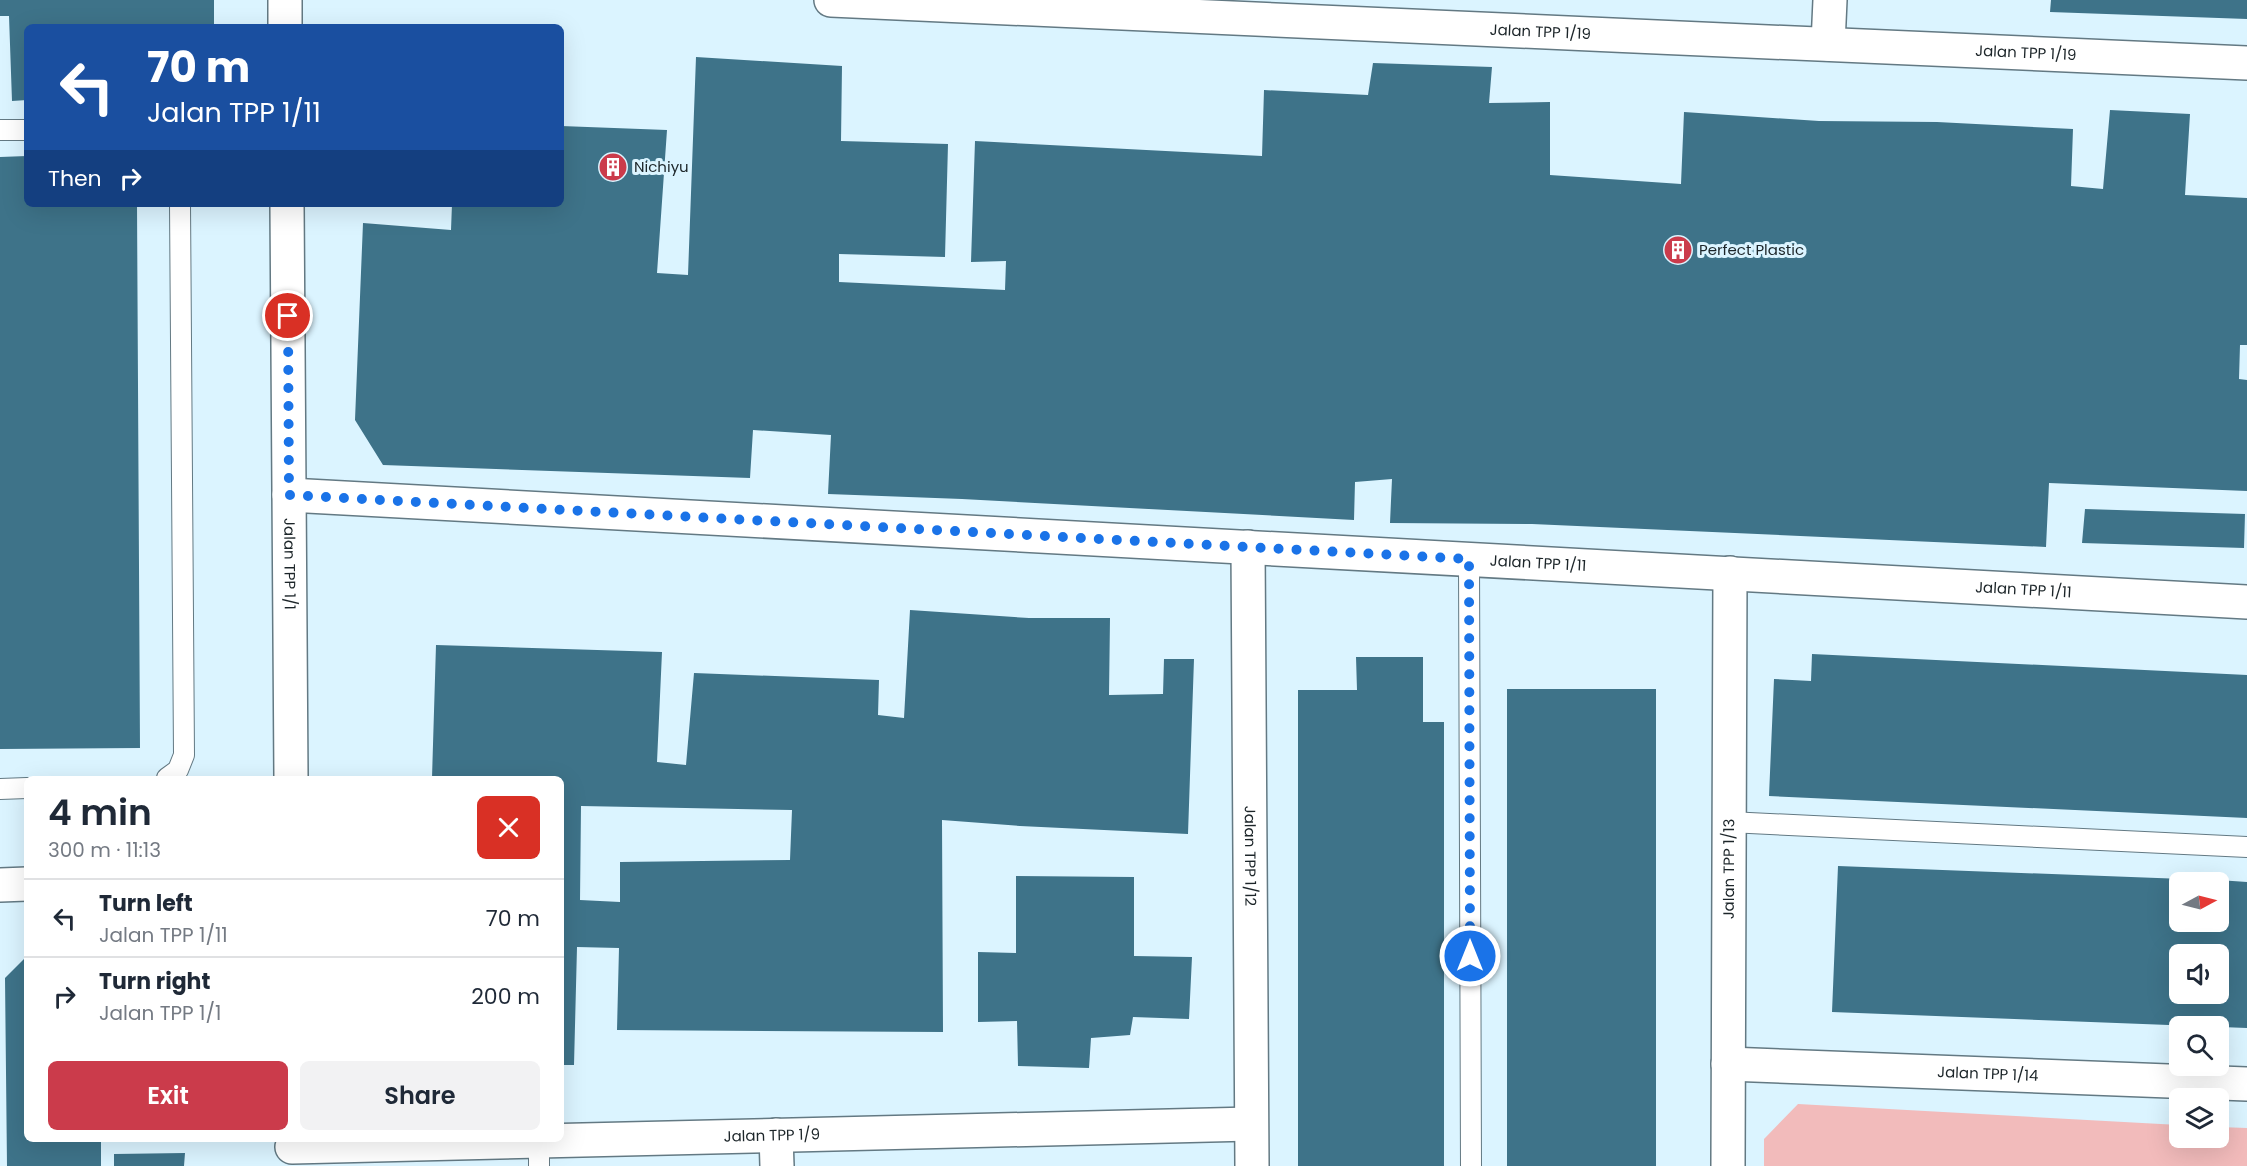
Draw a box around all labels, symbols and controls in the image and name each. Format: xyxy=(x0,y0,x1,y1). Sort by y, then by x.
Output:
street label: Jalan TPP 1/19 xyxy=(1489,19,1591,44)
text: 70 m xyxy=(147,38,250,97)
street label: Jalan TPP 1/19 xyxy=(1975,40,2077,65)
icon: left xyxy=(48,48,126,126)
text: Jalan TPP 1/11 xyxy=(147,94,321,131)
building icon: Nichiyu xyxy=(597,151,629,183)
place label: Nichiyu xyxy=(634,156,689,177)
icon: right xyxy=(114,162,147,195)
text: Then xyxy=(48,163,102,194)
building icon: Perfect Plastic xyxy=(1662,234,1694,266)
place label: Perfect Plastic xyxy=(1699,239,1804,260)
pin xyxy=(262,290,313,341)
icon: arrive xyxy=(271,299,304,332)
street label: Jalan TPP 1/1 xyxy=(279,518,301,610)
street label: Jalan TPP 1/11 xyxy=(1489,550,1587,576)
street label: Jalan TPP 1/11 xyxy=(1975,576,2072,602)
text: 4 min xyxy=(48,787,152,838)
button: close xyxy=(477,796,540,859)
street label: Jalan TPP 1/12 xyxy=(1240,806,1261,906)
street label: Jalan TPP 1/13 xyxy=(1718,819,1739,919)
text: 300 m · 11:13 xyxy=(48,836,161,864)
north arrow xyxy=(2169,872,2229,932)
map controls xyxy=(2169,872,2229,1148)
text: Turn left xyxy=(99,888,193,919)
icon: left xyxy=(48,902,81,935)
text: 70 m xyxy=(486,903,540,934)
text: Jalan TPP 1/11 xyxy=(99,921,228,949)
position arrow xyxy=(1438,924,1502,988)
button: sound xyxy=(2169,944,2229,1004)
text: Turn right xyxy=(99,966,210,997)
icon: right xyxy=(48,980,81,1013)
text: 200 m xyxy=(471,981,540,1012)
text: Jalan TPP 1/1 xyxy=(99,999,221,1027)
button: search xyxy=(2169,1016,2229,1076)
button: Exit xyxy=(48,1061,288,1130)
button: Share xyxy=(300,1061,540,1130)
street label: Jalan TPP 1/14 xyxy=(1937,1061,2039,1086)
button: layers xyxy=(2169,1088,2229,1148)
street label: Jalan TPP 1/9 xyxy=(723,1123,820,1147)

